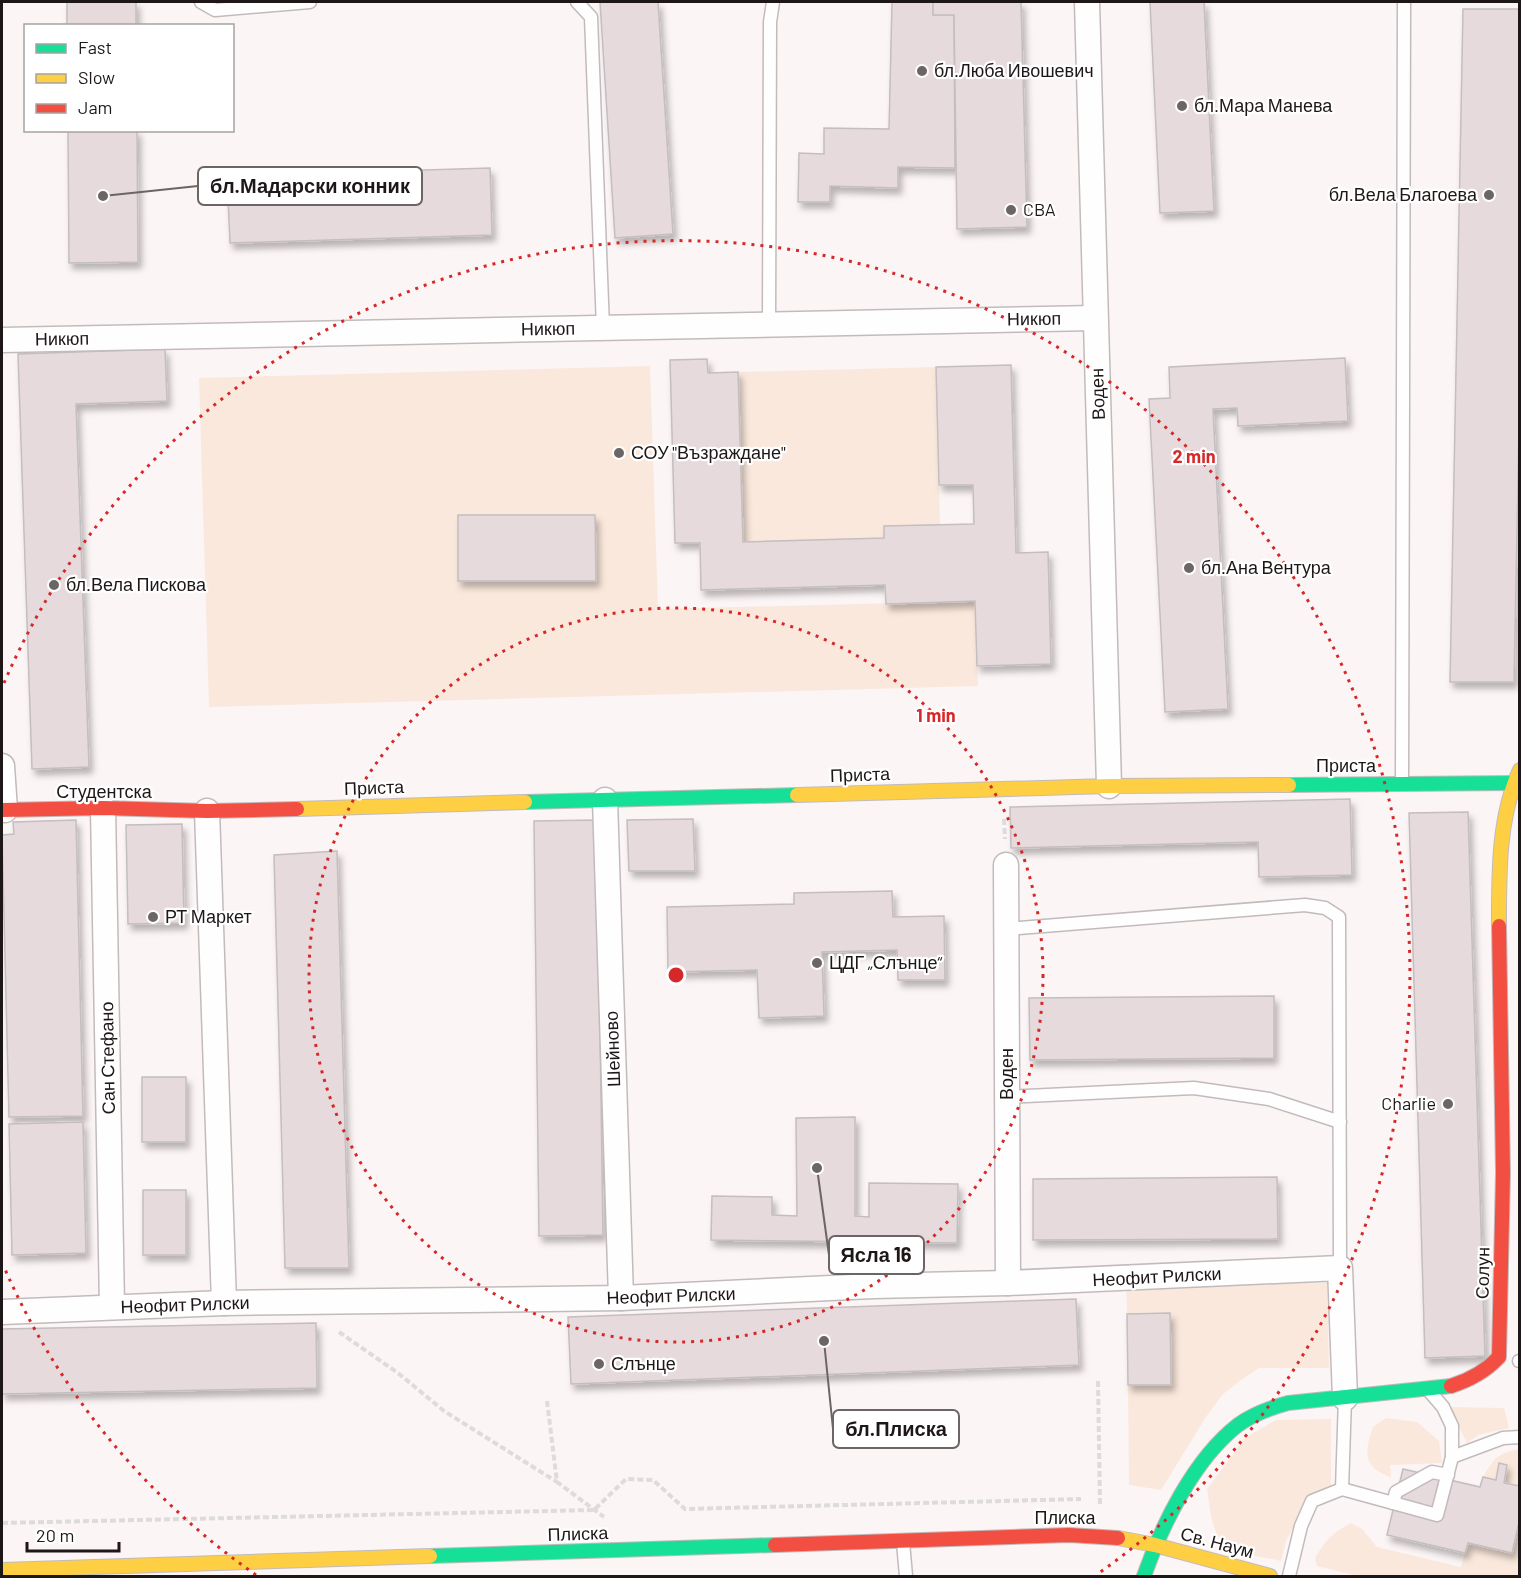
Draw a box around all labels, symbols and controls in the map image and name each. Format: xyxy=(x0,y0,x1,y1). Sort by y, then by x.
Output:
legend xyxy=(24,24,234,132)
text: Fast xyxy=(78,36,112,58)
place label: бл.Люба Ивошевич xyxy=(934,59,1094,81)
marker: бл.Люба Ивошевич xyxy=(915,64,929,78)
text: Slow xyxy=(78,66,115,88)
place label: бл.Мара Манева xyxy=(1194,94,1333,116)
text: Jam xyxy=(78,96,112,118)
marker: бл.Мара Манева xyxy=(1175,99,1189,113)
callout: бл.Мадарски конник xyxy=(198,167,422,205)
text: бл.Мадарски конник xyxy=(210,173,411,197)
place label: бл.Вела Благоева xyxy=(1329,183,1478,205)
marker: бл.Вела Благоева xyxy=(1482,188,1496,202)
place label: CBA xyxy=(1023,198,1056,220)
marker: CBA xyxy=(1004,203,1018,217)
street label: Никюп xyxy=(1007,307,1061,329)
street label: Никюп xyxy=(521,317,575,339)
street label: Никюп xyxy=(35,327,89,349)
street label: Воден xyxy=(1085,368,1109,420)
place label: СОУ "Възраждане" xyxy=(631,441,786,463)
text: 2 min xyxy=(1172,445,1216,467)
marker: СОУ "Възраждане" xyxy=(612,446,626,460)
place label: бл.Ана Вентура xyxy=(1201,556,1332,578)
marker: бл.Ана Вентура xyxy=(1182,561,1196,575)
place label: бл.Вела Пискова xyxy=(66,573,207,595)
marker: бл.Вела Пискова xyxy=(47,578,61,592)
text: 1 min xyxy=(916,704,956,726)
street label: Приста xyxy=(1316,754,1377,776)
street label: Приста xyxy=(830,762,891,786)
street label: Приста xyxy=(344,775,405,799)
street label: Студентска xyxy=(56,780,153,802)
place label: РТ Маркет xyxy=(165,905,252,927)
marker: РТ Маркет xyxy=(146,910,160,924)
place label: ЦДГ „Слънце“ xyxy=(829,951,943,973)
marker: ЦДГ „Слънце“ xyxy=(810,956,824,970)
centre of rings xyxy=(666,965,686,985)
street label: Сан Стефано xyxy=(95,1002,119,1114)
street label: Шейново xyxy=(600,1011,624,1087)
street label: Воден xyxy=(995,1048,1017,1100)
place label: Charlie xyxy=(1381,1092,1436,1114)
marker: Charlie xyxy=(1441,1097,1455,1111)
callout: Ясла 16 xyxy=(829,1236,924,1274)
text: Ясла 16 xyxy=(840,1242,912,1266)
street label: Солун xyxy=(1471,1247,1493,1299)
street label: Неофит Рилски xyxy=(1092,1262,1222,1290)
street label: Неофит Рилски xyxy=(606,1282,736,1308)
street label: Неофит Рилски xyxy=(120,1291,250,1317)
place label: Слънце xyxy=(611,1352,676,1374)
marker: Слънце xyxy=(592,1357,606,1371)
callout: бл.Плиска xyxy=(833,1410,959,1448)
text: бл.Плиска xyxy=(845,1416,948,1440)
street label: Плиска xyxy=(1035,1506,1096,1528)
scale bar xyxy=(27,1515,118,1553)
street label: Плиска xyxy=(547,1521,610,1545)
street label: Св. Наум xyxy=(1178,1522,1256,1562)
text: 20 m xyxy=(36,1524,74,1546)

